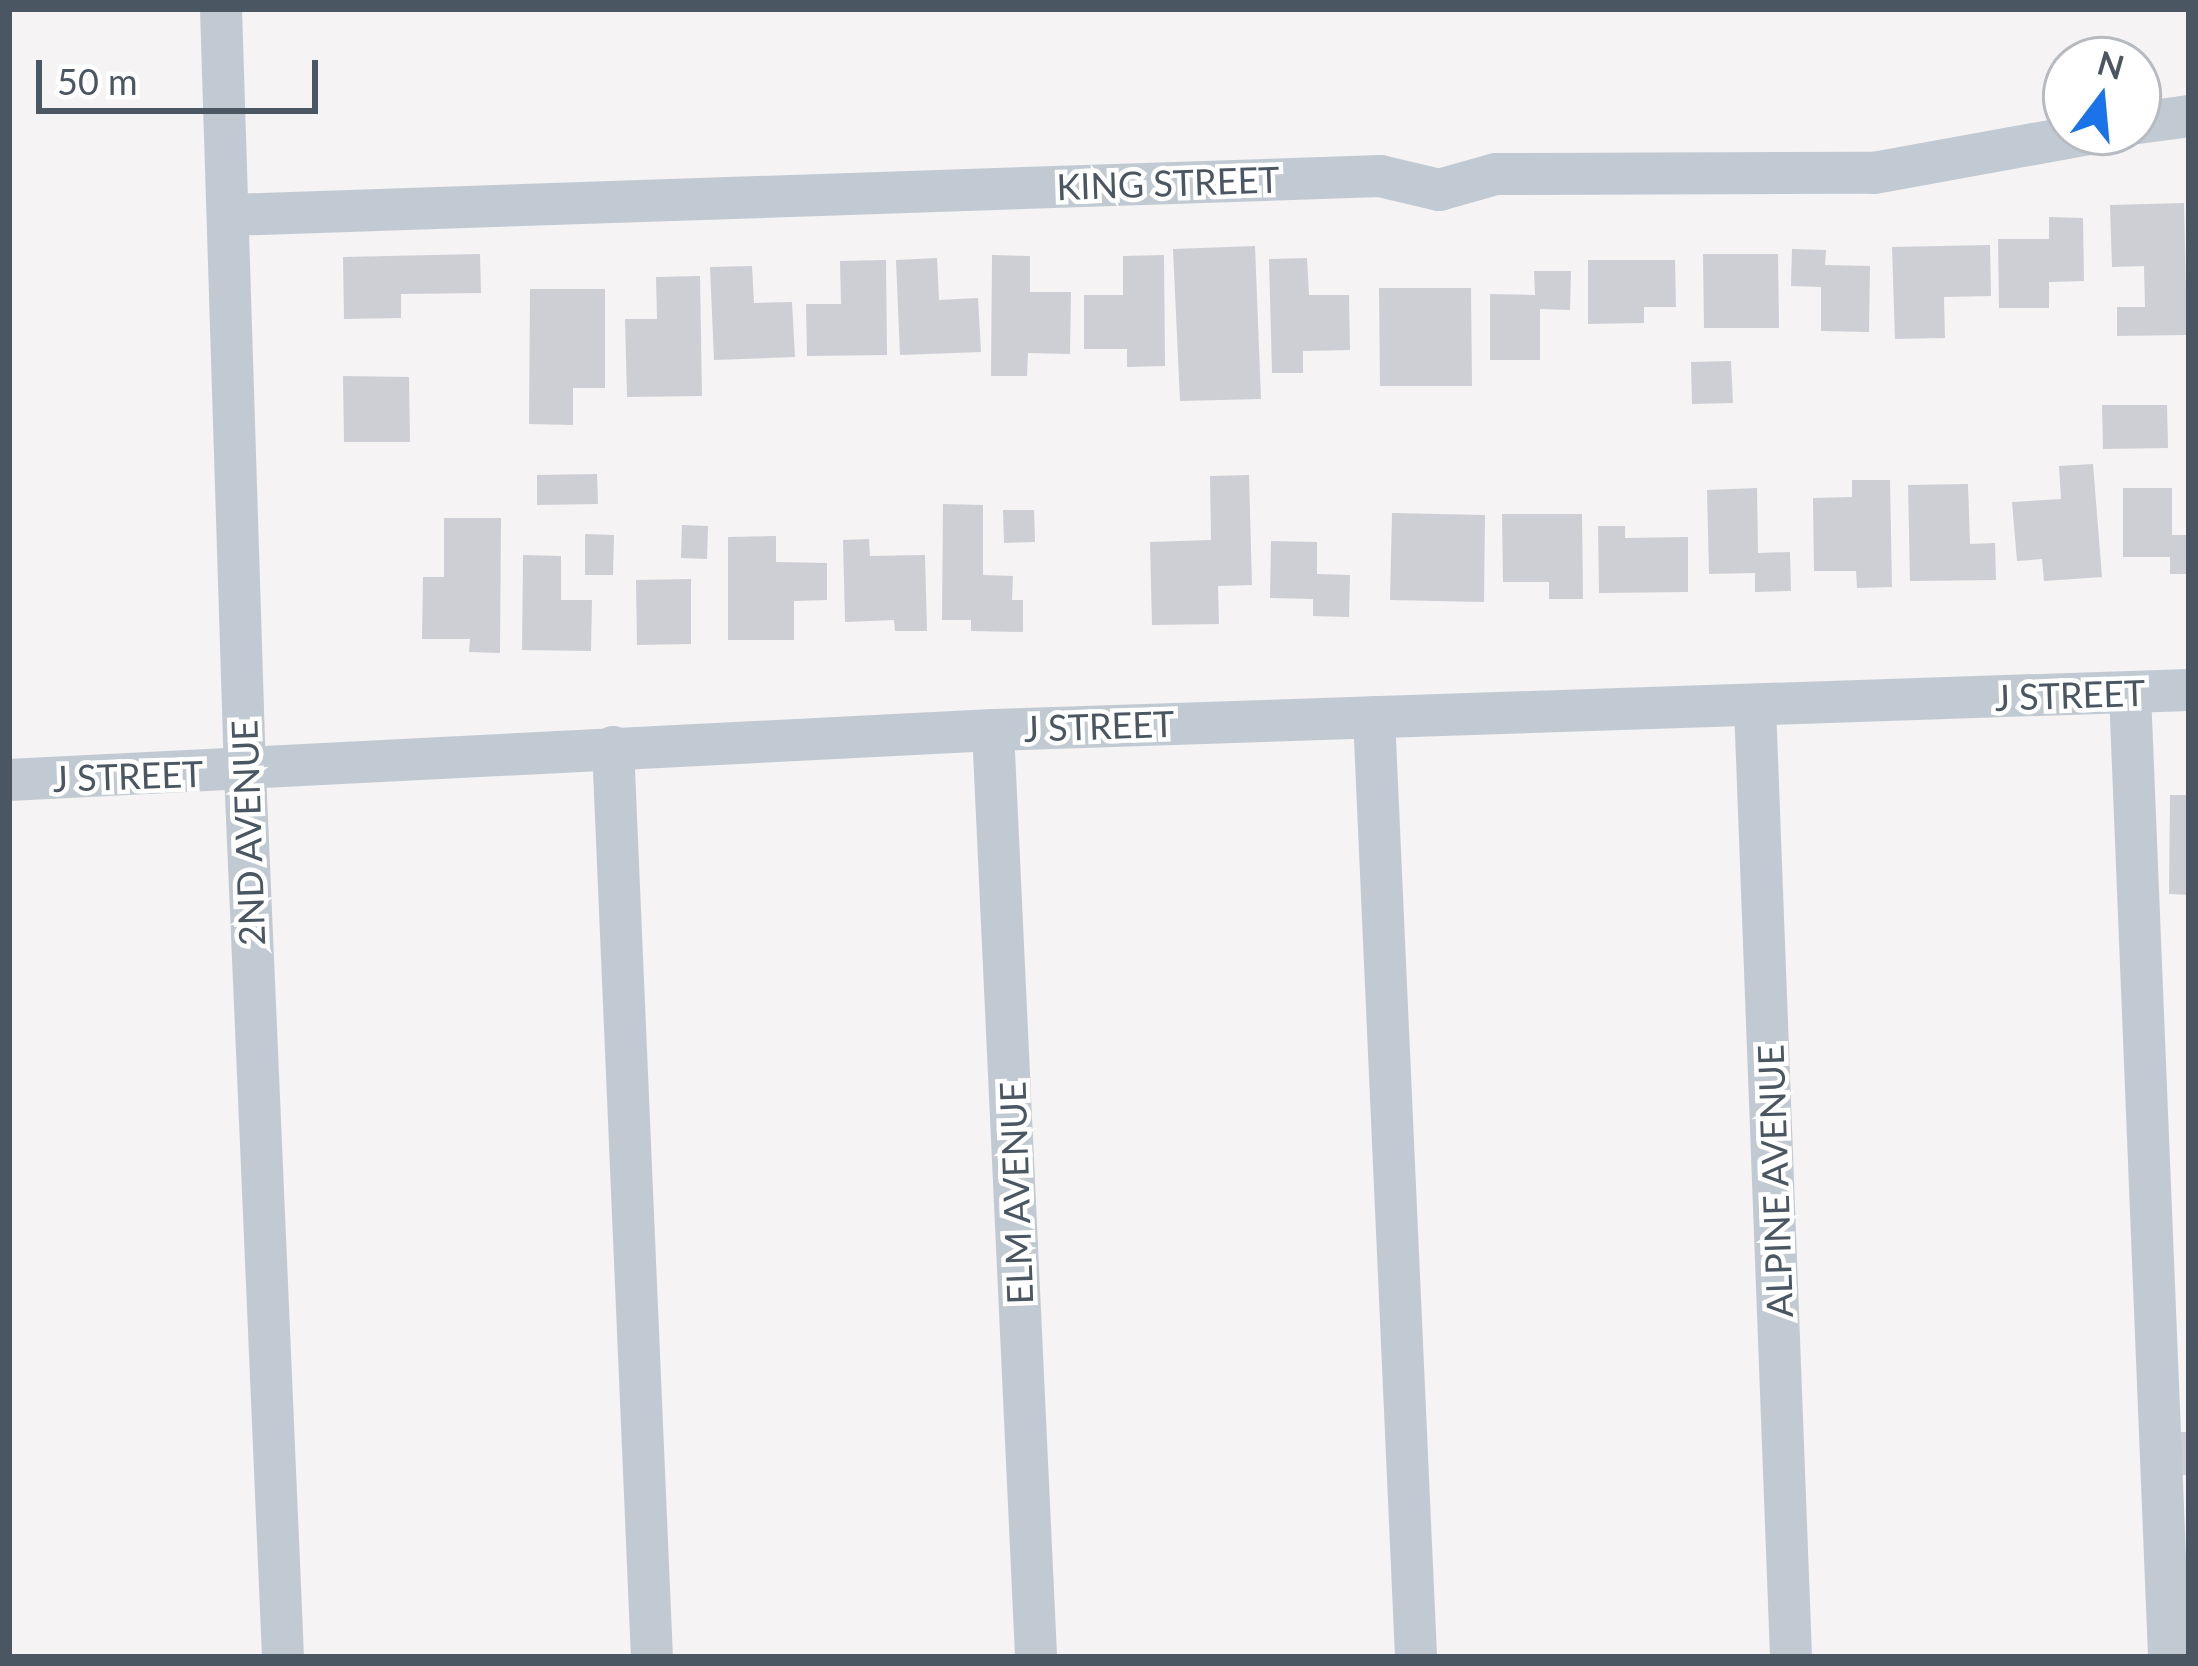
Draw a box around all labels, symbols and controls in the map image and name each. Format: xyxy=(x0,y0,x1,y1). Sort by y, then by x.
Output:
scale bar xyxy=(42,36,324,110)
north arrow xyxy=(2042,36,2162,156)
text: N xyxy=(2093,42,2129,87)
text: 50 m xyxy=(57,59,138,103)
street label: KING STREET xyxy=(1056,158,1280,208)
street label: J STREET xyxy=(1994,671,2146,719)
street label: J STREET xyxy=(1023,702,1175,750)
street label: 2ND AVENUE xyxy=(222,719,274,947)
street label: J STREET xyxy=(52,752,204,800)
street label: ALPINE AVENUE xyxy=(1749,1043,1801,1319)
street label: ELM AVENUE xyxy=(990,1080,1042,1306)

